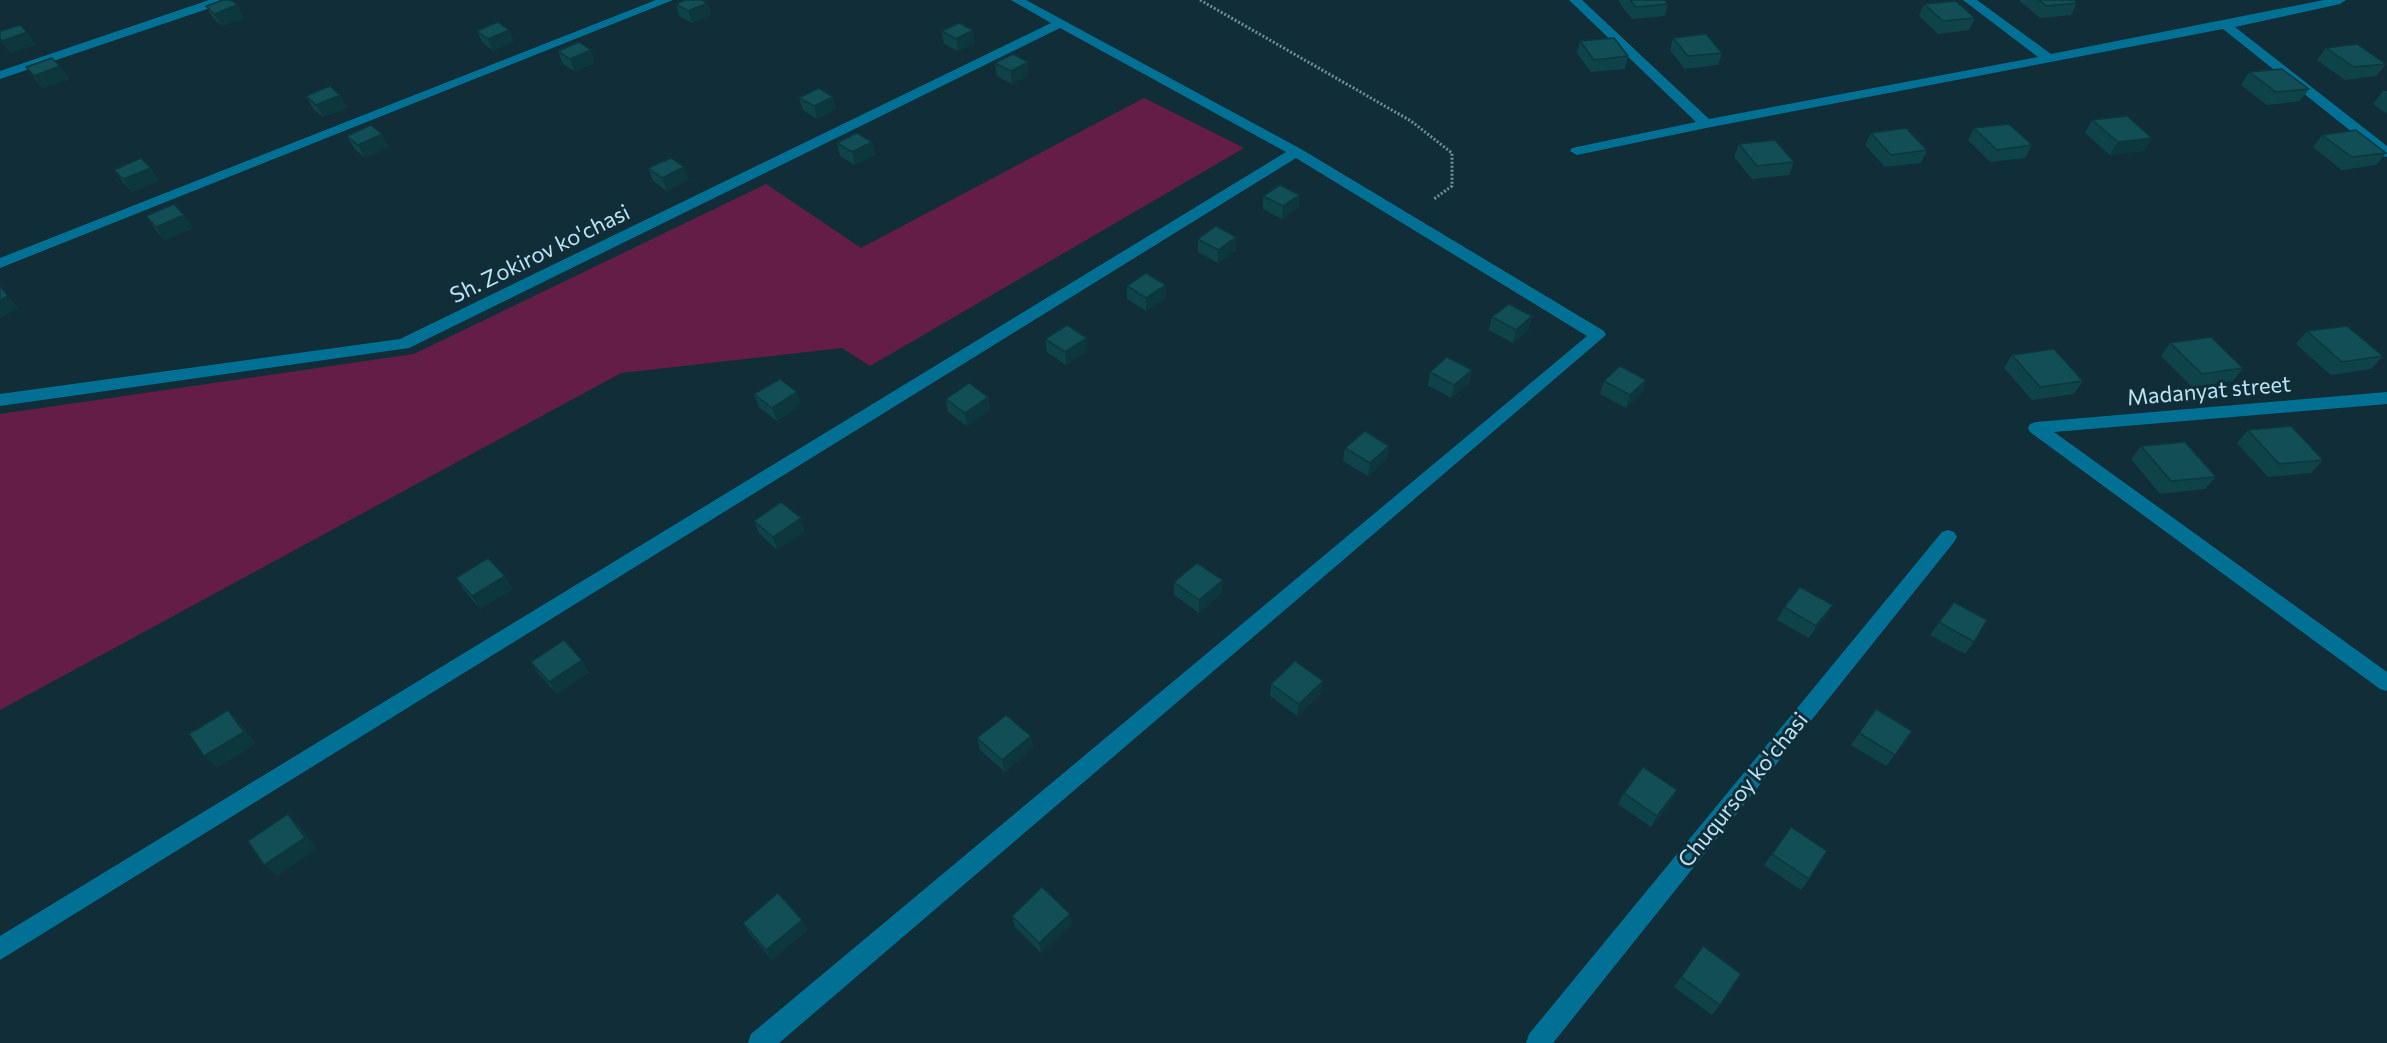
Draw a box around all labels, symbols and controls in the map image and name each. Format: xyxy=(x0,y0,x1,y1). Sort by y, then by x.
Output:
street label: Sh. Zokirov ko'chasi xyxy=(446,199,634,309)
street label: Madanyat street xyxy=(2126,371,2292,411)
street label: Chuqursoy ko'chasi xyxy=(1672,707,1814,873)

